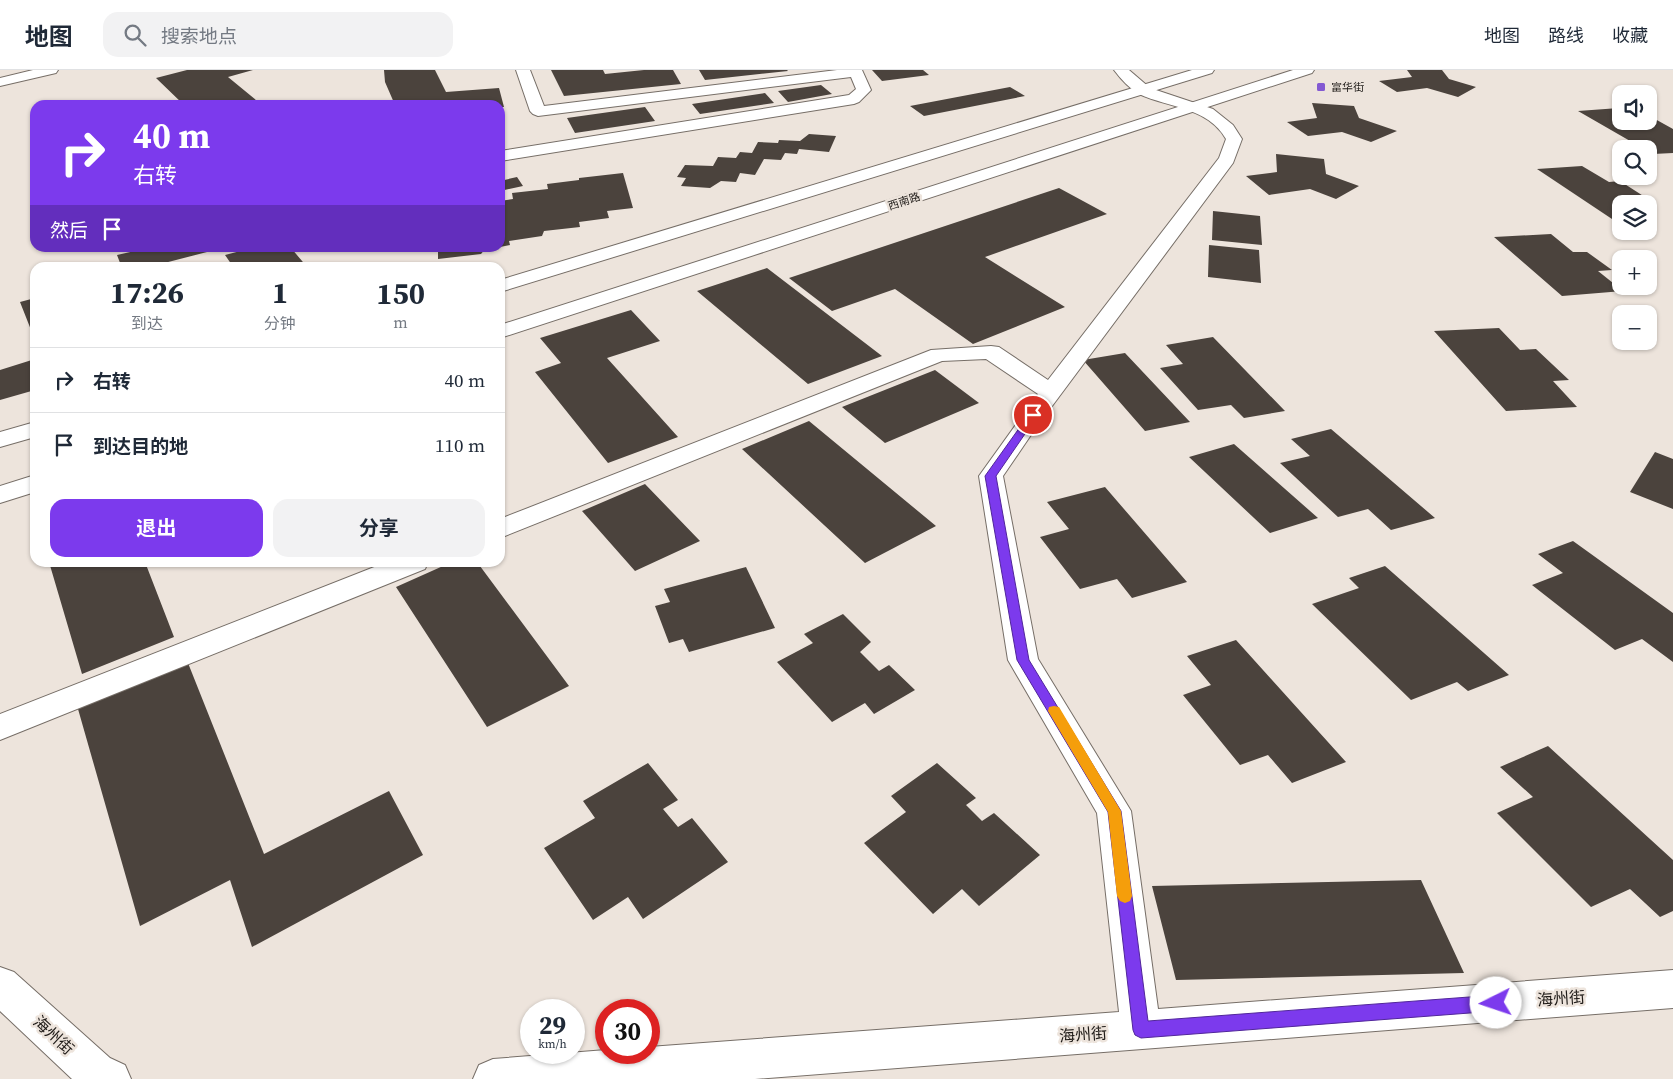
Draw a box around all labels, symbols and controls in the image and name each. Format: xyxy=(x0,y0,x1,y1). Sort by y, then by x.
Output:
search box xyxy=(103,12,453,57)
text: 地图 xyxy=(25,20,73,53)
icon: search xyxy=(121,21,149,49)
text: 搜索地点 xyxy=(161,23,237,49)
text: 地图 xyxy=(1484,23,1520,48)
text: 路线 xyxy=(1548,23,1584,48)
text: 收藏 xyxy=(1612,23,1648,48)
place label: 富华街 xyxy=(1331,80,1364,95)
marker: 富华街 xyxy=(1315,81,1327,93)
map controls xyxy=(1612,85,1657,350)
button: sound xyxy=(1612,85,1657,130)
text: 40 m xyxy=(133,112,210,160)
icon: right xyxy=(50,120,115,185)
button: search xyxy=(1612,140,1657,185)
text: 右转 xyxy=(133,160,177,190)
street label: 西南路 xyxy=(886,189,922,214)
button: layers xyxy=(1612,195,1657,240)
icon: arrive xyxy=(98,215,126,243)
text: 然后 xyxy=(50,217,88,243)
button: + xyxy=(1612,250,1657,295)
text: 17:26 xyxy=(110,272,184,313)
text: 1 xyxy=(272,272,288,313)
text: 150 xyxy=(376,273,425,314)
button: − xyxy=(1612,305,1657,350)
text: m xyxy=(393,311,408,333)
text: 到达 xyxy=(131,312,163,334)
text: 分钟 xyxy=(264,312,296,334)
icon: right xyxy=(50,366,78,394)
text: 40 m xyxy=(444,367,485,393)
text: 右转 xyxy=(93,368,131,394)
pin xyxy=(1012,394,1054,436)
icon: arrive xyxy=(1019,401,1047,429)
icon: arrive xyxy=(50,431,78,459)
text: 110 m xyxy=(435,432,485,458)
text: 到达目的地 xyxy=(93,433,188,459)
button: 退出 xyxy=(50,499,263,557)
button: 分享 xyxy=(273,499,485,557)
position arrow xyxy=(1469,976,1521,1028)
street label: 海州街 xyxy=(1536,985,1586,1011)
speed limit sign: 30 xyxy=(595,999,660,1064)
text: 29 xyxy=(539,1008,566,1042)
street label: 海州街 xyxy=(29,1011,79,1059)
street label: 海州街 xyxy=(1058,1021,1108,1047)
text: km/h xyxy=(538,1036,567,1052)

